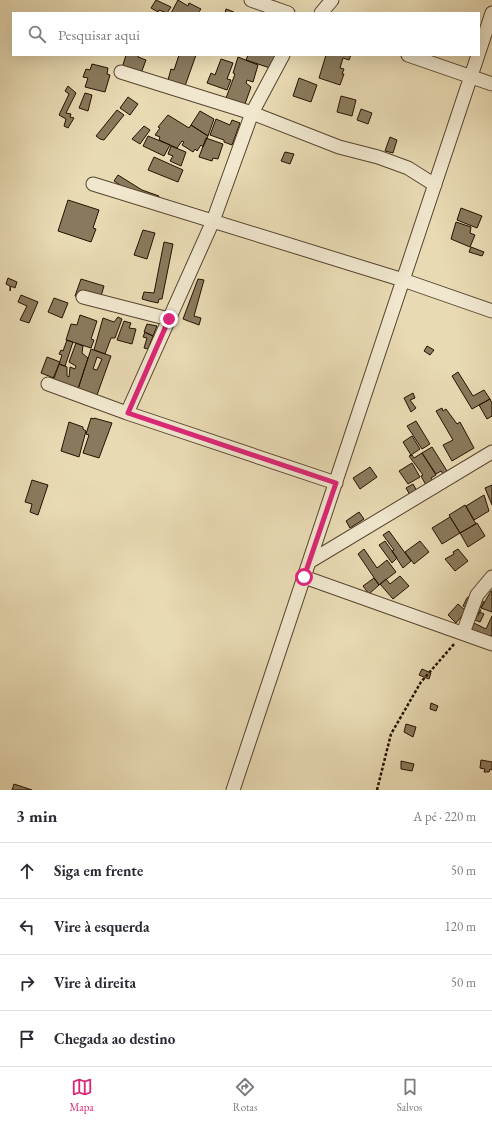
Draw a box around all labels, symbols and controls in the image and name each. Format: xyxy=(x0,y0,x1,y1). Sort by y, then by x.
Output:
search box xyxy=(12,12,480,56)
icon: search xyxy=(26,23,48,45)
text: Pesquisar aqui xyxy=(58,25,140,44)
route end xyxy=(160,310,178,328)
route start xyxy=(295,568,313,586)
text: 3 min xyxy=(16,805,57,827)
text: A pé · 220 m xyxy=(413,808,476,825)
icon: ahead xyxy=(16,860,38,882)
text: Siga em frente xyxy=(54,861,143,880)
text: 50 m xyxy=(451,862,476,879)
icon: left xyxy=(16,916,38,938)
text: Vire à esquerda xyxy=(54,917,150,936)
text: 120 m xyxy=(445,918,476,935)
icon: right xyxy=(16,972,38,994)
text: Vire à direita xyxy=(54,973,136,992)
text: 50 m xyxy=(451,974,476,991)
icon: arrive xyxy=(16,1028,38,1050)
text: Chegada ao destino xyxy=(54,1029,175,1048)
tab: Mapa xyxy=(70,1076,94,1114)
tab: Rotas xyxy=(233,1076,257,1114)
tab: Salvos xyxy=(397,1076,422,1114)

